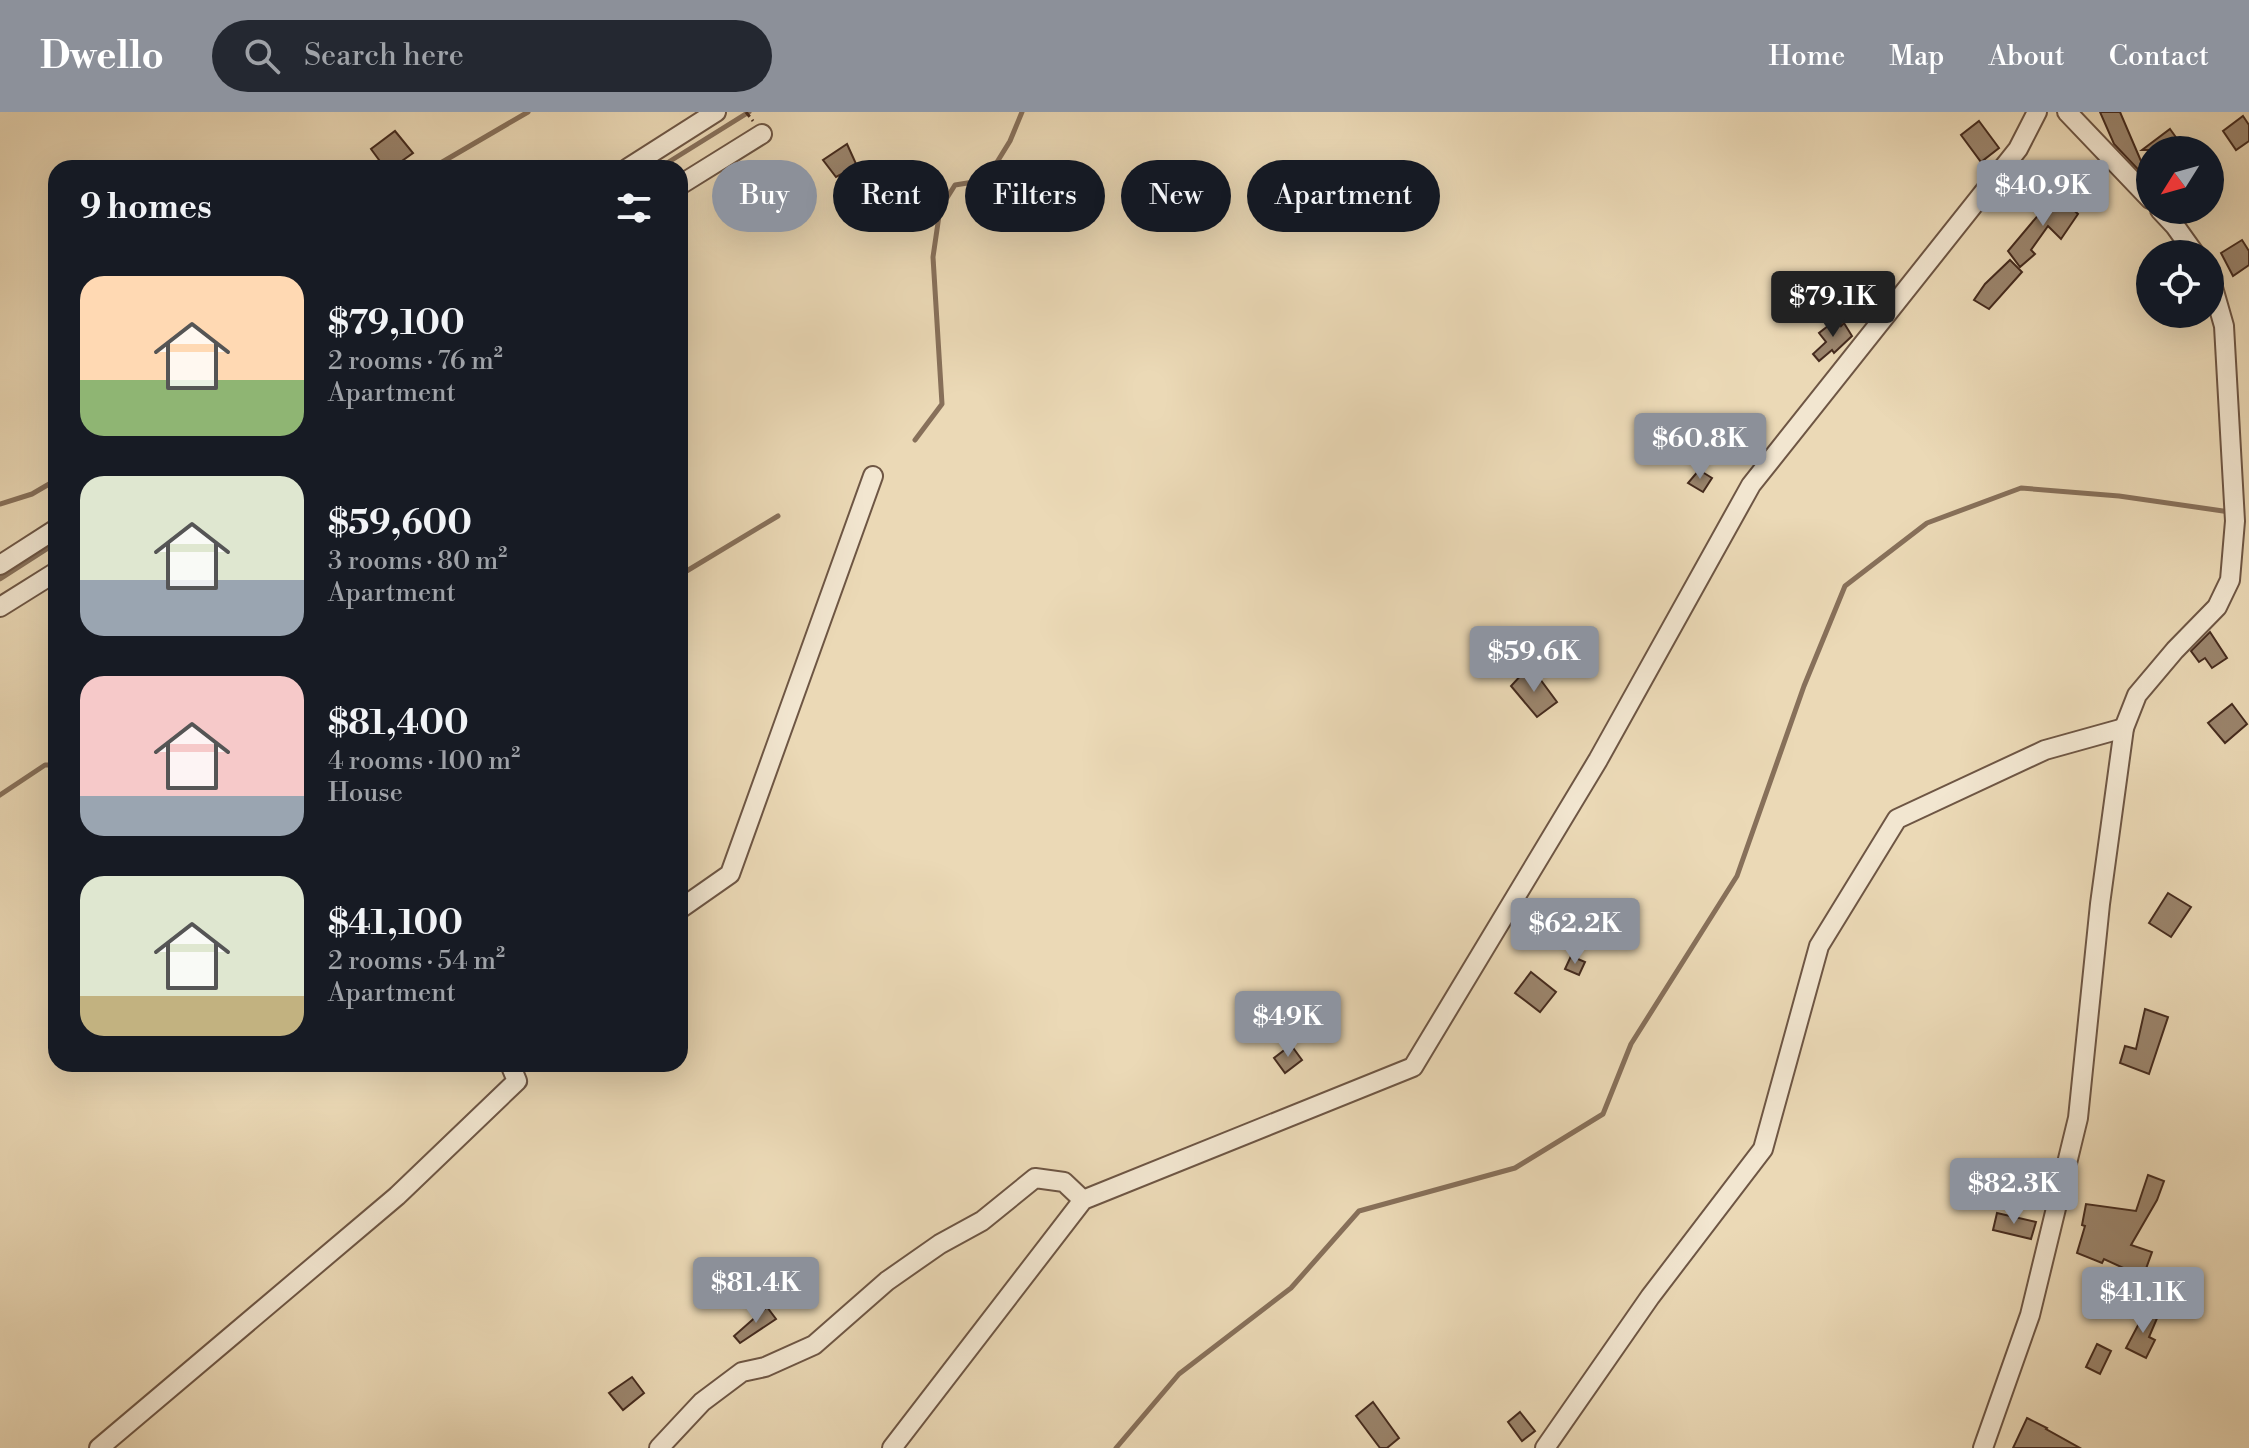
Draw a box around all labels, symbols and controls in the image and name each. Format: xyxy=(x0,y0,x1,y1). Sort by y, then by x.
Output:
search box xyxy=(212,20,772,92)
text: Dwello xyxy=(40,33,164,80)
icon: search xyxy=(240,34,284,78)
text: Search here xyxy=(304,37,464,75)
text: Home xyxy=(1769,39,1845,74)
text: Map xyxy=(1889,39,1944,74)
text: About xyxy=(1988,39,2065,74)
text: Contact xyxy=(2109,39,2209,74)
north arrow xyxy=(2136,136,2224,224)
map controls xyxy=(2136,136,2224,328)
chip: Buy xyxy=(712,160,817,232)
chip: Rent xyxy=(833,160,949,232)
chip: Filters xyxy=(965,160,1105,232)
chip: New xyxy=(1121,160,1231,232)
chip: Apartment xyxy=(1247,160,1440,232)
pin: $40.9K xyxy=(1978,160,2108,228)
text: $40.9K xyxy=(1995,170,2091,202)
icon: filters xyxy=(612,186,656,230)
text: 9 homes xyxy=(80,187,212,229)
button: locate xyxy=(2136,240,2224,328)
pin: $79.1K xyxy=(1768,271,1898,339)
text: $79.1K xyxy=(1789,281,1877,313)
text: $79,100 xyxy=(328,303,465,345)
icon: home xyxy=(144,308,240,404)
text: 2 rooms · 76 m² xyxy=(328,345,503,377)
text: Apartment xyxy=(328,377,456,409)
pin: $60.8K xyxy=(1635,413,1765,481)
text: $60.8K xyxy=(1652,423,1748,455)
text: $59,600 xyxy=(328,503,472,545)
icon: home xyxy=(144,508,240,604)
text: 3 rooms · 80 m² xyxy=(328,545,507,577)
text: Apartment xyxy=(328,577,456,609)
pin: $59.6K xyxy=(1469,626,1599,694)
text: $59.6K xyxy=(1488,636,1580,668)
text: $81,400 xyxy=(328,703,469,745)
icon: home xyxy=(144,708,240,804)
text: 4 rooms · 100 m² xyxy=(328,745,520,777)
text: House xyxy=(328,777,403,809)
pin: $62.2K xyxy=(1510,898,1640,966)
text: $41,100 xyxy=(328,903,463,945)
icon: home xyxy=(144,908,240,1004)
text: $62.2K xyxy=(1529,908,1621,940)
text: 2 rooms · 54 m² xyxy=(328,945,505,977)
text: Apartment xyxy=(328,977,456,1009)
pin: $49K xyxy=(1241,991,1335,1059)
text: $49K xyxy=(1253,1001,1323,1033)
pin: $82.3K xyxy=(1949,1158,2079,1226)
text: $82.3K xyxy=(1968,1168,2060,1200)
pin: $81.4K xyxy=(691,1257,821,1325)
text: $81.4K xyxy=(711,1267,801,1299)
pin: $41.1K xyxy=(2078,1267,2208,1335)
text: $41.1K xyxy=(2100,1277,2186,1309)

